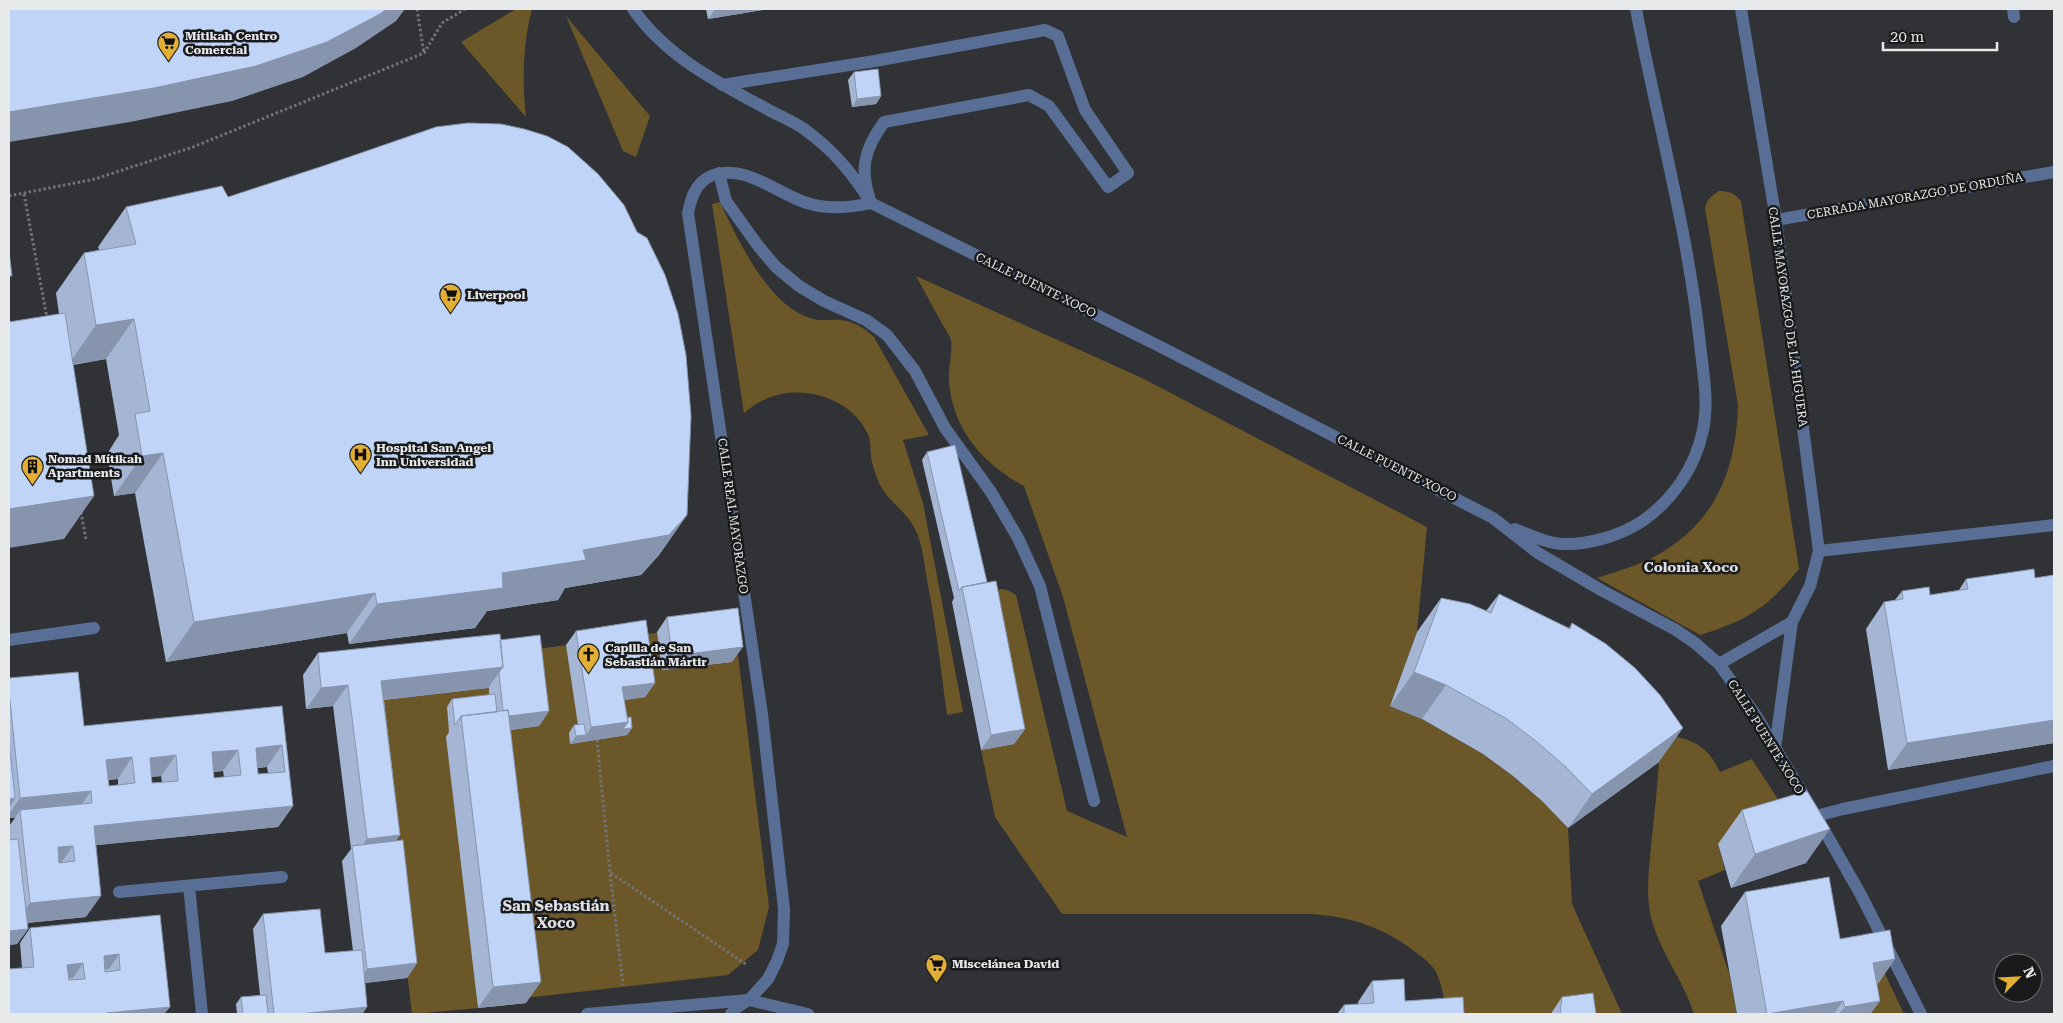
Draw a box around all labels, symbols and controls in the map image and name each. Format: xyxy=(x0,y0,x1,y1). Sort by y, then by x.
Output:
scale bar xyxy=(1883,20,1997,52)
text: 20 m xyxy=(1890,28,1925,46)
place label: Mítikah Centro Comercial xyxy=(185,29,278,57)
supermarket icon: Mítikah Centro Comercial xyxy=(157,31,181,62)
street label: CERRADA MAYORAZGO DE ORDUÑA xyxy=(1806,170,2025,222)
street label: CALLE MAYORAZGO DE LA HIGUERA xyxy=(1766,206,1810,429)
street label: CALLE PUENTE XOCO xyxy=(974,250,1098,320)
supermarket icon: Liverpool xyxy=(439,283,463,314)
place label: Liverpool xyxy=(467,288,526,302)
street label: CALLE PUENTE XOCO xyxy=(1335,432,1459,504)
street label: CALLE REAL MAYORAZGO xyxy=(715,437,751,595)
place label: Hospital San Angel Inn Universidad xyxy=(376,441,491,469)
hospital icon: Hospital San Angel Inn Universidad xyxy=(348,443,372,474)
place label: Nomad Mítikah Apartments xyxy=(48,452,142,480)
building icon: Nomad Mítikah Apartments xyxy=(20,454,44,485)
district label: Colonia Xoco xyxy=(1644,559,1738,575)
place label: Capilla de San Sebastián Mártir xyxy=(605,641,707,669)
church icon: Capilla de San Sebastián Mártir xyxy=(577,643,601,674)
street label: CALLE PUENTE XOCO xyxy=(1725,677,1807,797)
district label: San Sebastián Xoco xyxy=(502,897,610,932)
supermarket icon: Miscelánea David xyxy=(924,952,948,983)
north arrow xyxy=(1993,953,2043,1003)
place label: Miscelánea David xyxy=(952,957,1059,971)
text: N xyxy=(2020,965,2039,981)

